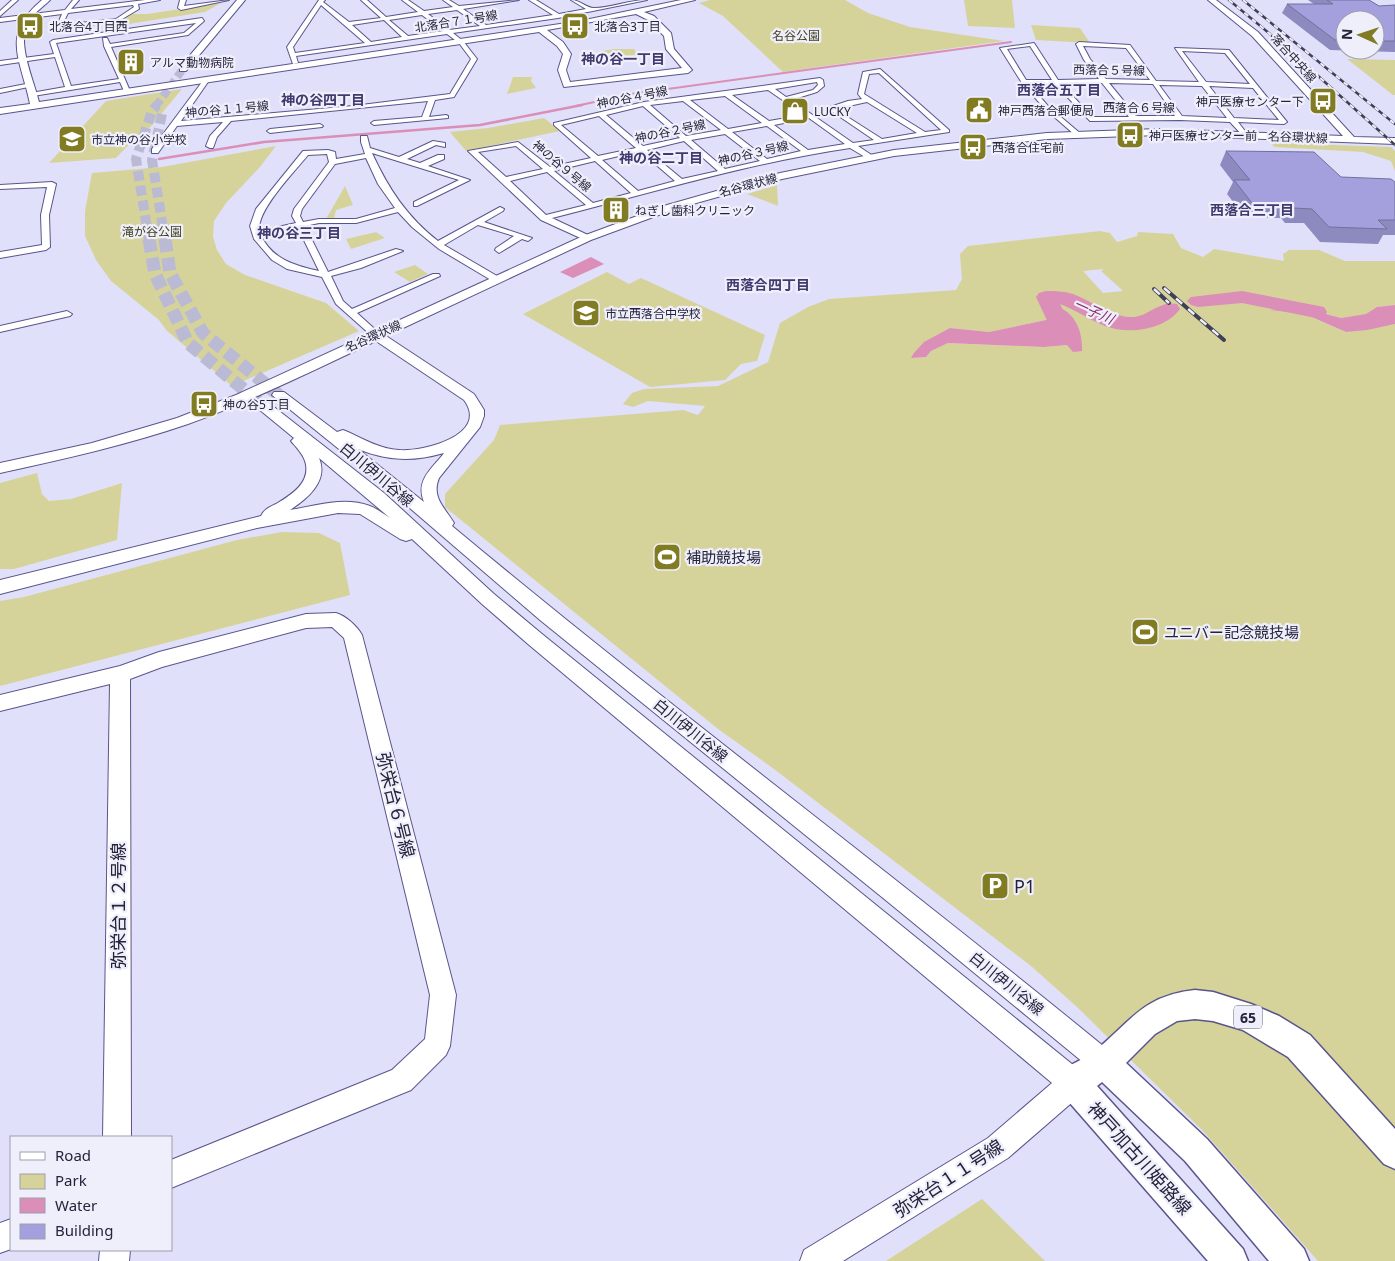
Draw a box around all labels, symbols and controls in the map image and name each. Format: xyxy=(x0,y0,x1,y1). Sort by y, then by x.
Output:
street label: 北落合７１号線 xyxy=(413,6,499,36)
north arrow xyxy=(1335,10,1385,60)
bus stop icon: 北落合4丁目西 xyxy=(15,11,45,41)
bus stop icon: 北落合3丁目 xyxy=(560,11,590,41)
place label: 北落合4丁目西 xyxy=(49,18,128,35)
place label: 北落合3丁目 xyxy=(594,18,661,35)
park label: 名谷公園 xyxy=(772,27,820,44)
text: N xyxy=(1337,28,1356,40)
street label: 落合中央線 xyxy=(1268,30,1320,86)
building icon: アルマ動物病院 xyxy=(116,47,146,77)
district label: 神の谷一丁目 xyxy=(581,49,665,68)
place label: アルマ動物病院 xyxy=(150,54,234,71)
street label: 西落合５号線 xyxy=(1073,61,1145,79)
district label: 西落合五丁目 xyxy=(1017,80,1101,99)
street label: 神の谷４号線 xyxy=(595,82,669,112)
bus stop icon: 神戸医療センター下 xyxy=(1308,86,1338,116)
district label: 神の谷四丁目 xyxy=(281,90,365,109)
place label: 神戸医療センター下 xyxy=(1196,93,1304,110)
public building icon: 神戸西落合郵便局 xyxy=(964,95,994,125)
shop icon: LUCKY xyxy=(780,96,810,126)
street label: 神の谷１１号線 xyxy=(184,97,270,121)
street label: 西落合６号線 xyxy=(1103,99,1175,116)
place label: 神戸西落合郵便局 xyxy=(998,102,1094,119)
place label: LUCKY xyxy=(814,103,851,120)
street label: 神の谷２号線 xyxy=(633,115,707,147)
bus stop icon: 神戸医療センター前 xyxy=(1115,120,1145,150)
school or university icon: 市立神の谷小学校 xyxy=(57,124,87,154)
place label: 神戸医療センター前 xyxy=(1149,127,1257,144)
street label: 名谷環状線 xyxy=(1268,127,1328,147)
place label: 市立神の谷小学校 xyxy=(91,131,187,148)
bus stop icon: 西落合住宅前 xyxy=(958,132,988,162)
street label: 神の谷９号線 xyxy=(529,136,595,196)
street label: 神の谷３号線 xyxy=(716,137,790,169)
place label: 西落合住宅前 xyxy=(992,139,1064,156)
district label: 神の谷二丁目 xyxy=(619,148,703,167)
street label: 名谷環状線 xyxy=(717,169,779,201)
building icon: ねぎし歯科クリニック xyxy=(601,195,631,225)
district label: 西落合三丁目 xyxy=(1210,200,1294,219)
place label: ねぎし歯科クリニック xyxy=(635,202,755,219)
park label: 滝が谷公園 xyxy=(122,223,182,240)
district label: 神の谷三丁目 xyxy=(257,223,341,242)
district label: 西落合四丁目 xyxy=(726,275,810,294)
water label: 一子川 xyxy=(1071,294,1119,329)
school or university icon: 市立西落合中学校 xyxy=(571,298,601,328)
place label: 市立西落合中学校 xyxy=(605,305,701,322)
street label: 名谷環状線 xyxy=(342,316,404,356)
bus stop icon: 神の谷5丁目 xyxy=(189,389,219,419)
place label: 神の谷5丁目 xyxy=(223,396,290,413)
street label: 白川伊川谷線 xyxy=(336,437,418,511)
sports icon: 補助競技場 xyxy=(652,542,682,572)
place label: 補助競技場 xyxy=(686,547,761,567)
sports icon: ユニバー記念競技場 xyxy=(1130,617,1160,647)
place label: ユニバー記念競技場 xyxy=(1164,622,1299,642)
street label: 白川伊川谷線 xyxy=(650,694,732,766)
street label: 弥栄台６号線 xyxy=(371,750,421,860)
street label: 弥栄台１２号線 xyxy=(106,843,130,969)
parking icon: P1 xyxy=(980,871,1010,901)
place label: P1 xyxy=(1014,874,1035,898)
street label: 白川伊川谷線 xyxy=(966,947,1048,1019)
road number: 65 xyxy=(1234,1006,1262,1028)
street label: 神戸加古川姫路線 xyxy=(1083,1096,1197,1220)
street label: 弥栄台１１号線 xyxy=(889,1134,1007,1222)
legend xyxy=(10,1136,172,1251)
text: Road xyxy=(55,1145,91,1165)
text: Park xyxy=(55,1170,87,1190)
text: Water xyxy=(55,1195,97,1215)
text: Building xyxy=(55,1220,113,1240)

